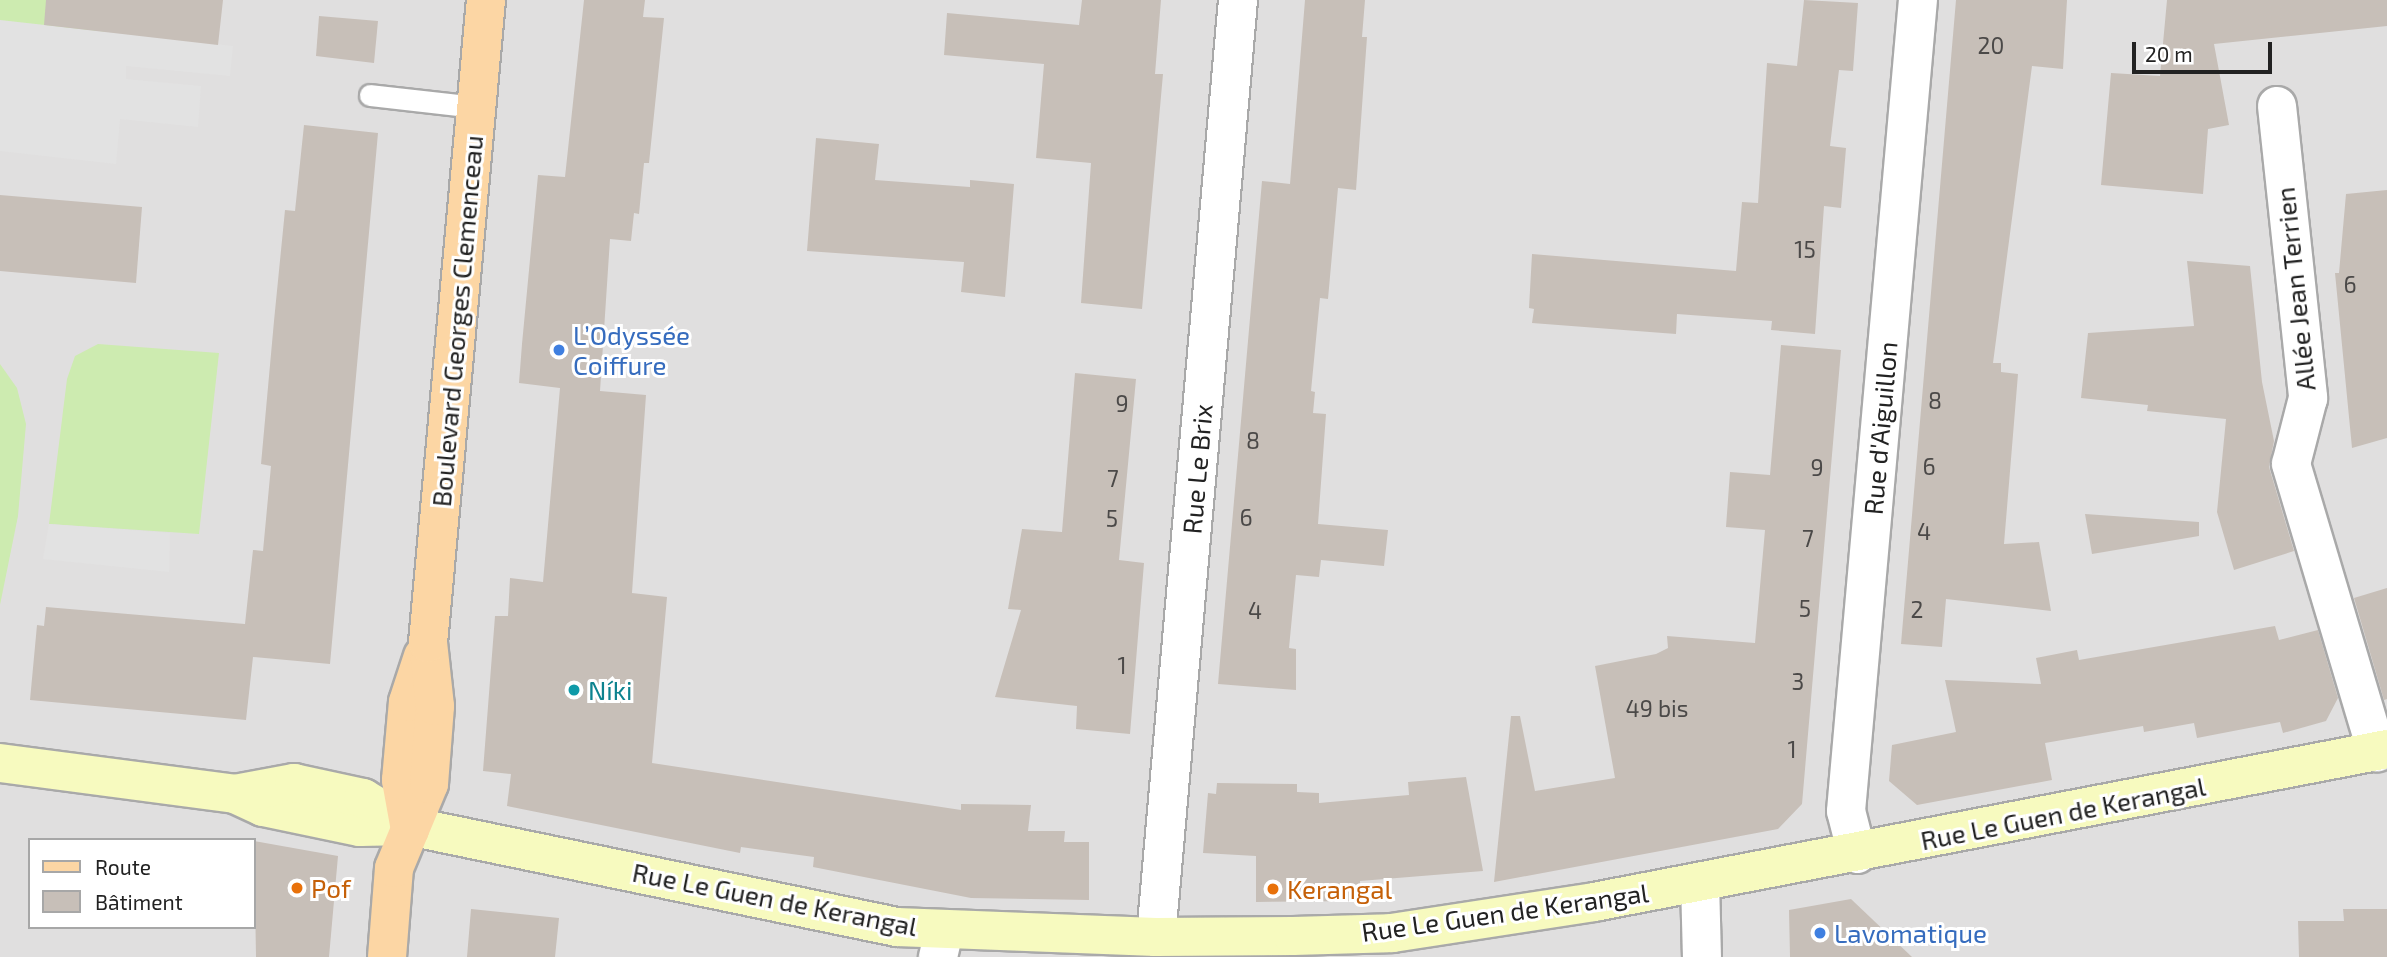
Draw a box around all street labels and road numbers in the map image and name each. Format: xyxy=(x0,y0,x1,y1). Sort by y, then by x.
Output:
street label: Boulevard Georges Clemenceau xyxy=(425,134,489,508)
street label: Allée Jean Terrien xyxy=(2269,185,2321,393)
street label: Rue d'Aiguillon xyxy=(1857,340,1903,516)
street label: Rue Le Brix xyxy=(1176,403,1218,535)
street label: Rue Le Guen de Kerangal xyxy=(1918,770,2208,856)
street label: Rue Le Guen de Kerangal xyxy=(630,856,920,942)
street label: Rue Le Guen de Kerangal xyxy=(1359,876,1651,948)

